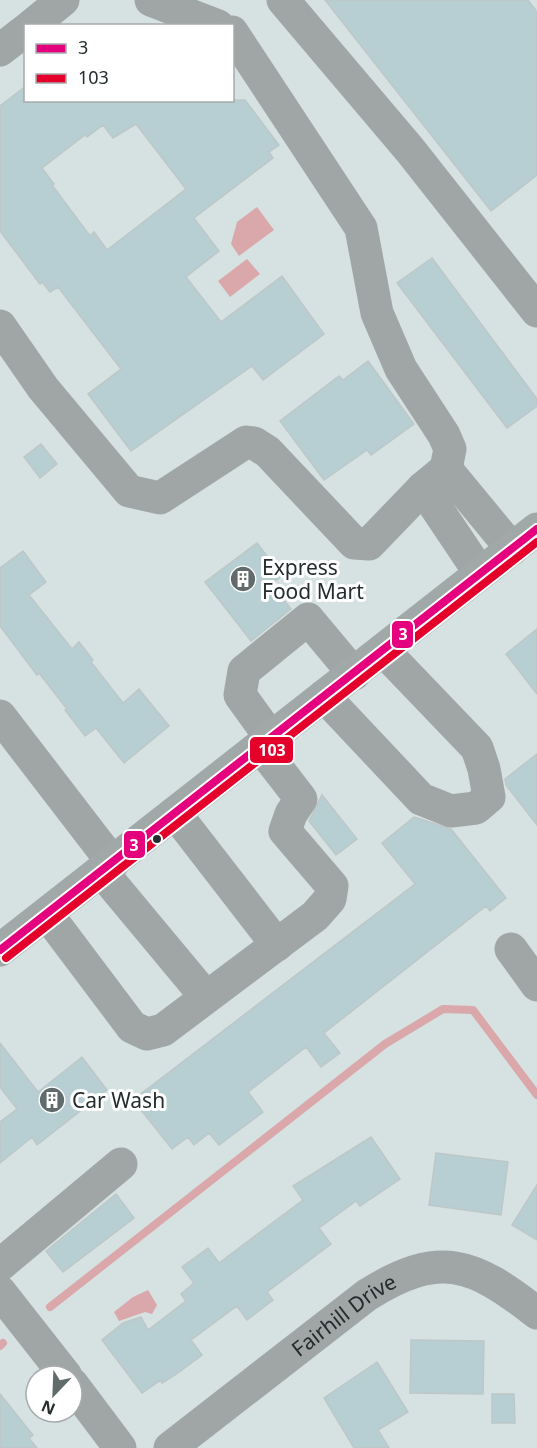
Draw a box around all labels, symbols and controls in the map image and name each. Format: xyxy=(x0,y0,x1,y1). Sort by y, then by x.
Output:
legend xyxy=(24,24,234,102)
text: 3 xyxy=(78,35,88,59)
text: 103 xyxy=(78,65,109,89)
place label: Express Food Mart xyxy=(262,553,364,605)
building icon: Express Food Mart xyxy=(228,564,258,594)
line badge: 3 xyxy=(391,620,414,649)
text: 3 xyxy=(398,623,408,645)
line badge: 103 xyxy=(249,736,294,764)
text: 103 xyxy=(258,739,286,761)
line badge: 3 xyxy=(123,830,146,859)
unlabelled marker xyxy=(151,833,163,845)
text: 3 xyxy=(129,834,139,856)
building icon: Car Wash xyxy=(37,1085,67,1115)
place label: Car Wash xyxy=(72,1086,165,1114)
street label: Fairhill Drive xyxy=(286,1267,401,1363)
north arrow xyxy=(24,1364,84,1424)
text: N xyxy=(38,1395,58,1420)

